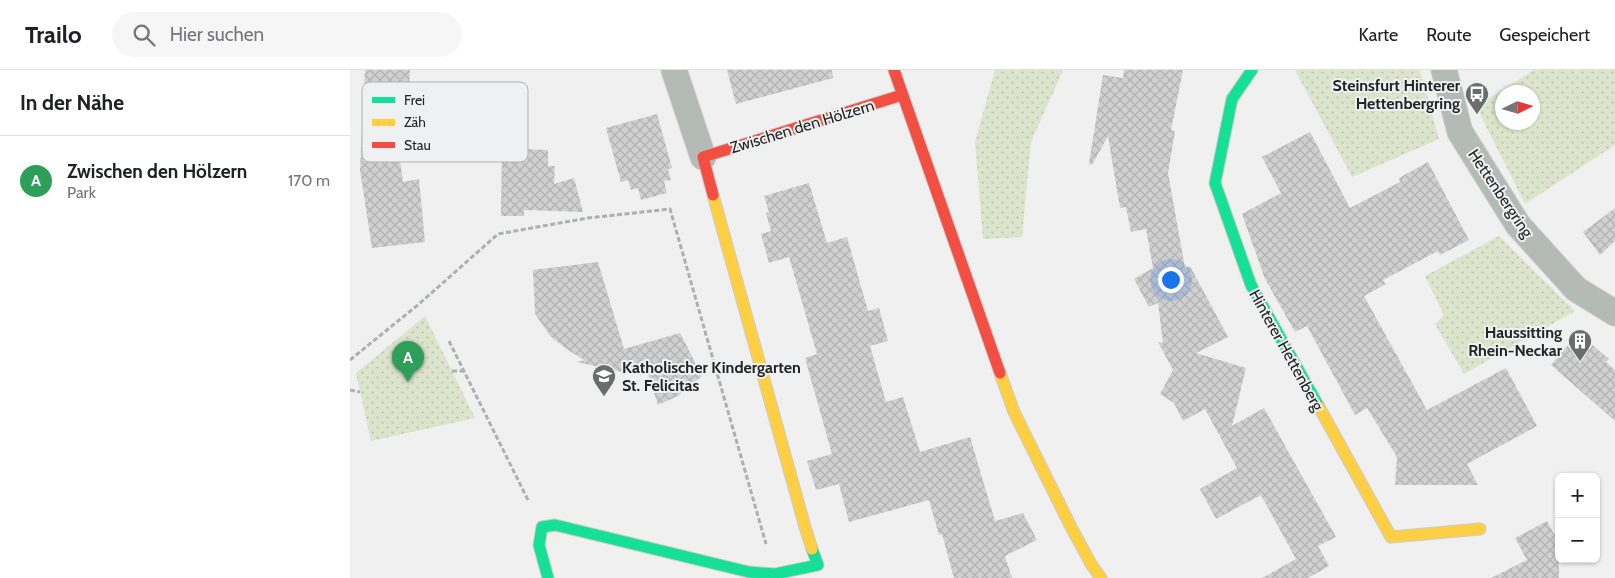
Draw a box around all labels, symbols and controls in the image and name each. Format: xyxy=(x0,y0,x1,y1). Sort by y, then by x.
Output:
search box xyxy=(112,12,462,57)
text: Trailo xyxy=(25,20,82,49)
icon: search xyxy=(130,21,158,49)
text: Hier suchen xyxy=(170,23,264,46)
text: Karte xyxy=(1359,24,1398,46)
text: Route xyxy=(1426,24,1471,46)
text: Gespeichert xyxy=(1499,24,1590,46)
place label: Steinsfurt Hinterer Hettenbergring xyxy=(1333,76,1461,113)
bus stop icon: Steinsfurt Hinterer Hettenbergring xyxy=(1464,81,1490,115)
legend xyxy=(362,82,528,162)
north arrow xyxy=(1495,85,1540,130)
text: In der Nähe xyxy=(20,90,124,115)
text: Frei xyxy=(404,91,425,109)
street label: Zwischen den Hölzern xyxy=(728,96,877,157)
text: Zäh xyxy=(404,113,426,131)
text: Stau xyxy=(404,136,431,154)
street label: Hettenbergring xyxy=(1464,145,1538,242)
text: Zwischen den Hölzern xyxy=(67,160,247,183)
text: A xyxy=(31,171,41,190)
text: 170 m xyxy=(288,171,330,190)
text: Park xyxy=(67,183,96,202)
your location xyxy=(1158,267,1184,293)
street label: Hinterer Hettenberg xyxy=(1245,286,1328,415)
place label: Haussitting Rhein-Neckar xyxy=(1468,323,1563,360)
building icon: Haussitting Rhein-Neckar xyxy=(1567,328,1593,362)
pin: A xyxy=(392,341,424,382)
place label: Katholischer Kindergarten St. Felicitas xyxy=(622,358,801,395)
school or university icon: Katholischer Kindergarten St. Felicitas xyxy=(591,363,617,397)
map controls xyxy=(1555,473,1600,563)
button: + xyxy=(1555,473,1600,518)
button: − xyxy=(1555,518,1600,563)

